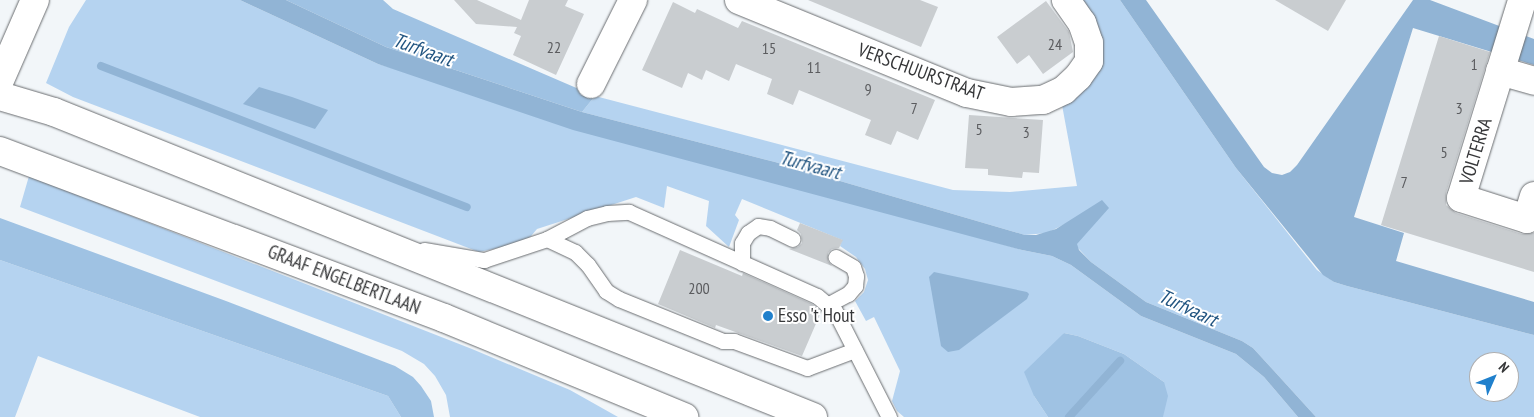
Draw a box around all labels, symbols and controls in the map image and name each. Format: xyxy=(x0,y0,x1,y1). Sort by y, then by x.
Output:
water label: Turfvaart xyxy=(390,28,456,72)
house number: 24 xyxy=(1048,34,1062,54)
house number: 22 xyxy=(547,37,561,57)
house number: 15 xyxy=(762,38,776,58)
street label: VERSCHUURSTRAAT xyxy=(855,39,987,105)
house number: 1 xyxy=(1470,54,1478,74)
house number: 11 xyxy=(807,57,821,77)
house number: 9 xyxy=(864,79,872,99)
house number: 7 xyxy=(910,98,918,118)
house number: 3 xyxy=(1455,98,1463,118)
street label: VOLTERRA xyxy=(1455,115,1497,187)
house number: 5 xyxy=(975,119,983,139)
house number: 3 xyxy=(1022,122,1030,142)
house number: 5 xyxy=(1440,142,1448,162)
water label: Turfvaart xyxy=(777,145,843,185)
house number: 7 xyxy=(1400,172,1408,192)
street label: GRAAF ENGELBERTLAAN xyxy=(264,240,424,320)
house number: 200 xyxy=(688,278,710,298)
water label: Turfvaart xyxy=(1155,284,1221,332)
place label: Esso 't Hout xyxy=(778,305,856,327)
marker: Esso 't Hout xyxy=(762,310,774,322)
north arrow xyxy=(1469,352,1519,402)
text: N xyxy=(1495,358,1513,376)

